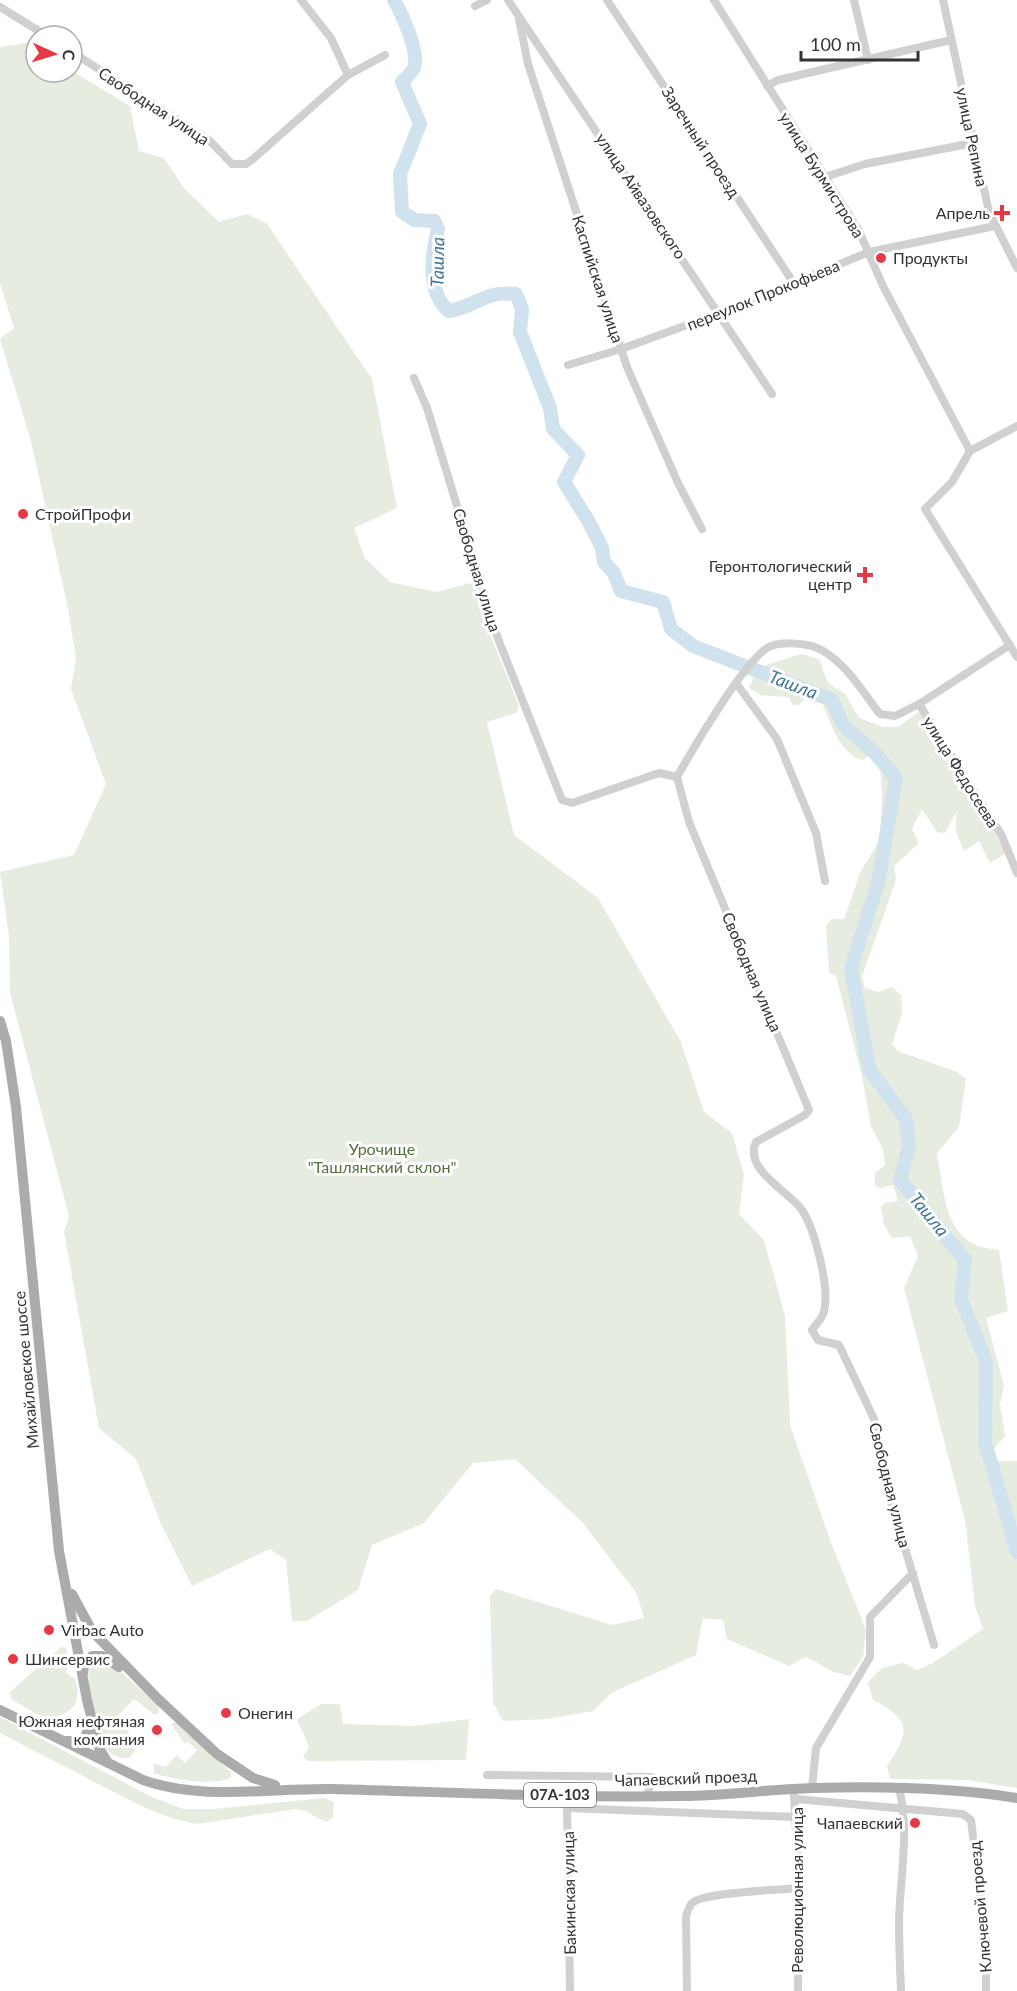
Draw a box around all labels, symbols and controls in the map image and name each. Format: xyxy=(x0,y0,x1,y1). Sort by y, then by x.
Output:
north arrow xyxy=(24,24,84,84)
scale bar xyxy=(801,24,918,62)
text: 100 m xyxy=(810,33,861,55)
text: С xyxy=(60,49,79,61)
street label: Свободная улица xyxy=(95,63,213,148)
street label: Заречный проезд xyxy=(658,82,745,201)
street label: улица Репина xyxy=(953,86,992,188)
street label: улица Бурмистрова xyxy=(776,108,869,241)
street label: улица Айвазовского xyxy=(592,129,691,262)
place label: Апрель xyxy=(936,203,990,222)
marker: Апрель xyxy=(995,206,1009,220)
street label: Каспийская улица xyxy=(569,213,628,345)
water label: Ташла xyxy=(426,237,448,287)
place label: Продукты xyxy=(893,248,968,267)
marker: Продукты xyxy=(874,251,888,265)
street label: переулок Прокофьева xyxy=(684,255,842,334)
place label: СтройПрофи xyxy=(35,504,131,523)
street label: Свободная улица xyxy=(450,506,505,634)
marker: СтройПрофи xyxy=(16,507,30,521)
place label: Геронтологический центр xyxy=(709,556,852,593)
marker: Геронтологический центр xyxy=(856,566,874,584)
water label: Ташла xyxy=(766,665,821,703)
street label: улица Федосеева xyxy=(920,713,1003,831)
street label: Свободная улица xyxy=(719,909,786,1035)
park label: Урочище "Ташлянский склон" xyxy=(308,1139,456,1176)
water label: Ташла xyxy=(905,1188,954,1241)
street label: Михайловское шоссе xyxy=(9,1290,42,1450)
street label: Свободная улица xyxy=(866,1420,915,1549)
place label: Virbac Auto xyxy=(61,1620,144,1639)
marker: Virbac Auto xyxy=(42,1623,56,1637)
place label: Шинсервис xyxy=(25,1649,110,1668)
marker: Шинсервис xyxy=(6,1652,20,1666)
place label: Онегин xyxy=(238,1703,293,1722)
marker: Онегин xyxy=(219,1706,233,1720)
place label: Южная нефтяная компания xyxy=(18,1711,145,1748)
marker: Южная нефтяная компания xyxy=(150,1723,164,1737)
street label: Чапаевский проезд xyxy=(614,1766,758,1789)
road number: 07А-103 xyxy=(524,1783,596,1807)
street label: Революционная улица xyxy=(787,1807,806,1973)
place label: Чапаевский xyxy=(817,1813,903,1832)
marker: Чапаевский xyxy=(908,1816,922,1830)
street label: Бакинская улица xyxy=(558,1831,579,1955)
street label: Ключевой проезд xyxy=(964,1840,995,1974)

